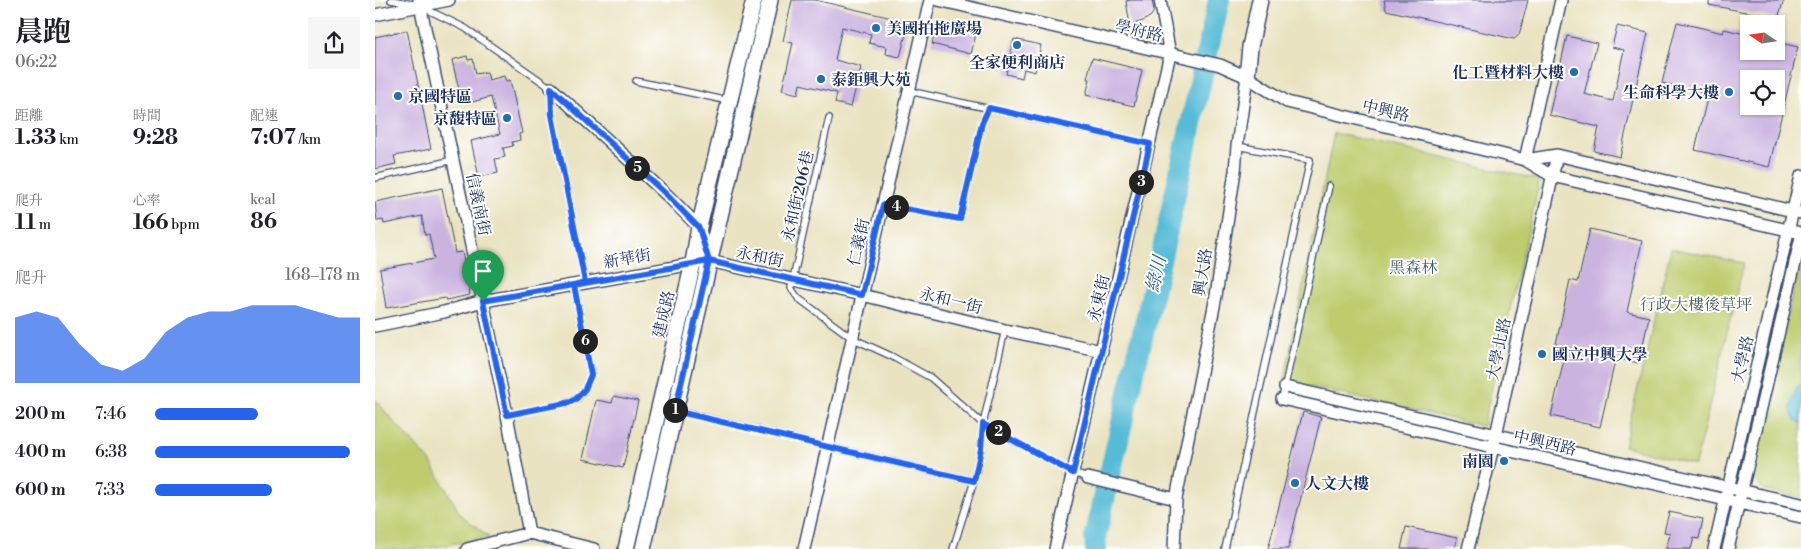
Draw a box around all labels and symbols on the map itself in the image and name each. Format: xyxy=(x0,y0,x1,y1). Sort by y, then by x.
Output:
north arrow xyxy=(1740,15,1785,60)
street label: 學府路 xyxy=(1113,16,1164,46)
place label: 美國拍拖廣場 xyxy=(886,19,982,39)
marker: 美國拍拖廣場 xyxy=(870,22,882,34)
marker: 全家便利商店 xyxy=(1011,39,1023,51)
place label: 全家便利商店 xyxy=(969,53,1065,73)
place label: 化工暨材料大樓 xyxy=(1452,63,1564,83)
marker: 化工暨材料大樓 xyxy=(1568,66,1580,78)
place label: 泰鉅興大苑 xyxy=(831,70,911,90)
marker: 泰鉅興大苑 xyxy=(815,73,827,85)
place label: 生命科學大樓 xyxy=(1623,83,1719,103)
marker: 生命科學大樓 xyxy=(1723,86,1735,98)
place label: 京國特區 xyxy=(408,87,472,107)
marker: 京國特區 xyxy=(392,90,404,102)
street label: 中興路 xyxy=(1360,96,1411,126)
place label: 京馥特區 xyxy=(433,109,497,129)
marker: 京馥特區 xyxy=(501,112,513,124)
street label: 永和街206巷 xyxy=(778,148,818,244)
pin: 5 xyxy=(625,156,649,180)
pin: 3 xyxy=(1129,170,1153,194)
street label: 信義南街 xyxy=(462,171,494,238)
pin: 4 xyxy=(883,194,909,220)
street label: 仁義街 xyxy=(844,217,874,268)
street label: 永和街 xyxy=(734,242,785,272)
street label: 新華街 xyxy=(602,245,653,273)
street label: 興大路 xyxy=(1189,247,1217,297)
pin xyxy=(462,250,504,301)
water label: 綠川 xyxy=(1141,252,1172,294)
park label: 黑森林 xyxy=(1389,258,1438,278)
street label: 永東街 xyxy=(1084,273,1114,324)
street label: 永和一街 xyxy=(917,284,984,318)
street label: 建成路 xyxy=(649,289,679,340)
park label: 行政大樓後草坪 xyxy=(1640,295,1752,315)
street label: 大學北路 xyxy=(1483,316,1515,383)
pin: 6 xyxy=(573,328,597,354)
street label: 大學路 xyxy=(1728,334,1758,385)
place label: 國立中興大學 xyxy=(1552,345,1648,365)
marker: 國立中興大學 xyxy=(1536,348,1548,360)
pin: 1 xyxy=(663,398,687,422)
pin: 2 xyxy=(985,420,1011,444)
street label: 中興西路 xyxy=(1511,426,1578,460)
place label: 南園 xyxy=(1462,452,1494,472)
marker: 南園 xyxy=(1498,455,1510,467)
place label: 人文大樓 xyxy=(1305,474,1369,494)
marker: 人文大樓 xyxy=(1289,477,1301,489)

